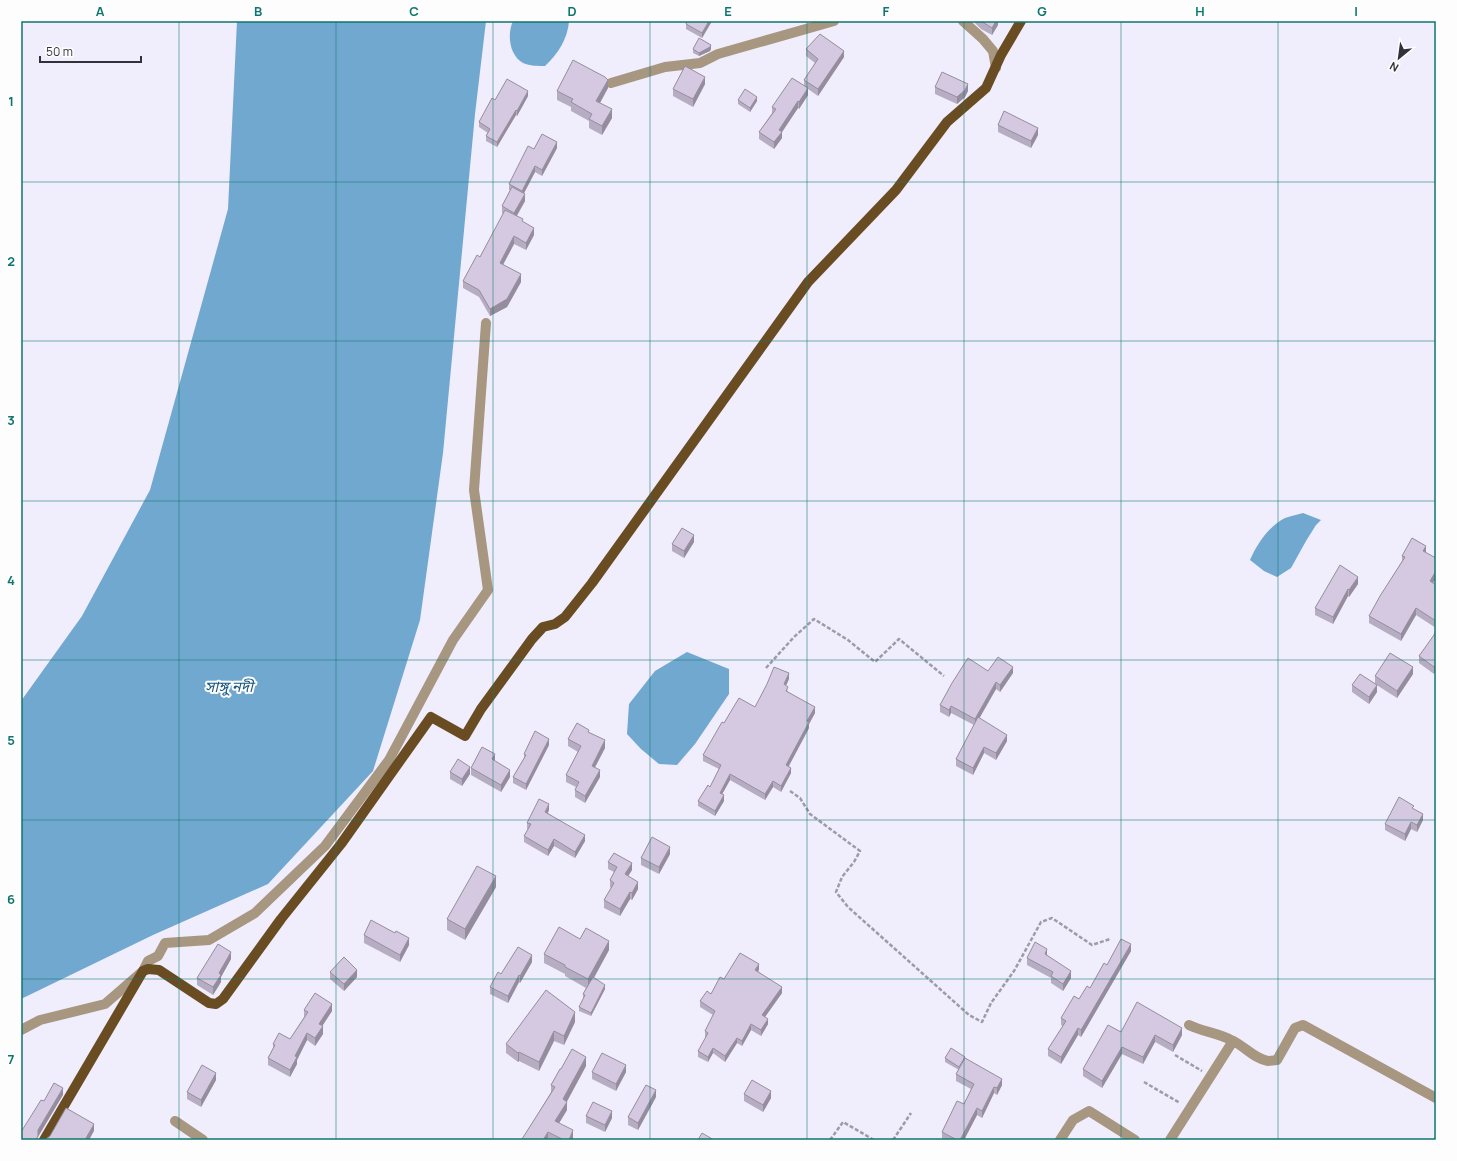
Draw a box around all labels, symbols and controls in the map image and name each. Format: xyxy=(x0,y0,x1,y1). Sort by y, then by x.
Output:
text: A xyxy=(96,2,105,20)
text: B xyxy=(254,2,262,20)
text: C xyxy=(409,2,419,20)
text: D xyxy=(567,2,577,20)
text: E xyxy=(724,2,732,20)
text: F xyxy=(883,2,890,20)
text: G xyxy=(1037,2,1047,20)
text: H xyxy=(1195,2,1205,20)
text: I xyxy=(1354,2,1358,20)
scale bar xyxy=(40,38,141,64)
north arrow xyxy=(1379,38,1419,78)
text: 50 m xyxy=(46,43,73,60)
text: N xyxy=(1387,59,1401,76)
text: 1 xyxy=(8,92,14,110)
text: 2 xyxy=(7,252,15,270)
text: 3 xyxy=(7,411,15,429)
text: 4 xyxy=(7,571,15,589)
water label: সাঙ্গু নদী xyxy=(205,676,256,697)
text: 5 xyxy=(7,731,15,749)
text: 6 xyxy=(7,890,15,908)
text: 7 xyxy=(8,1050,15,1068)

